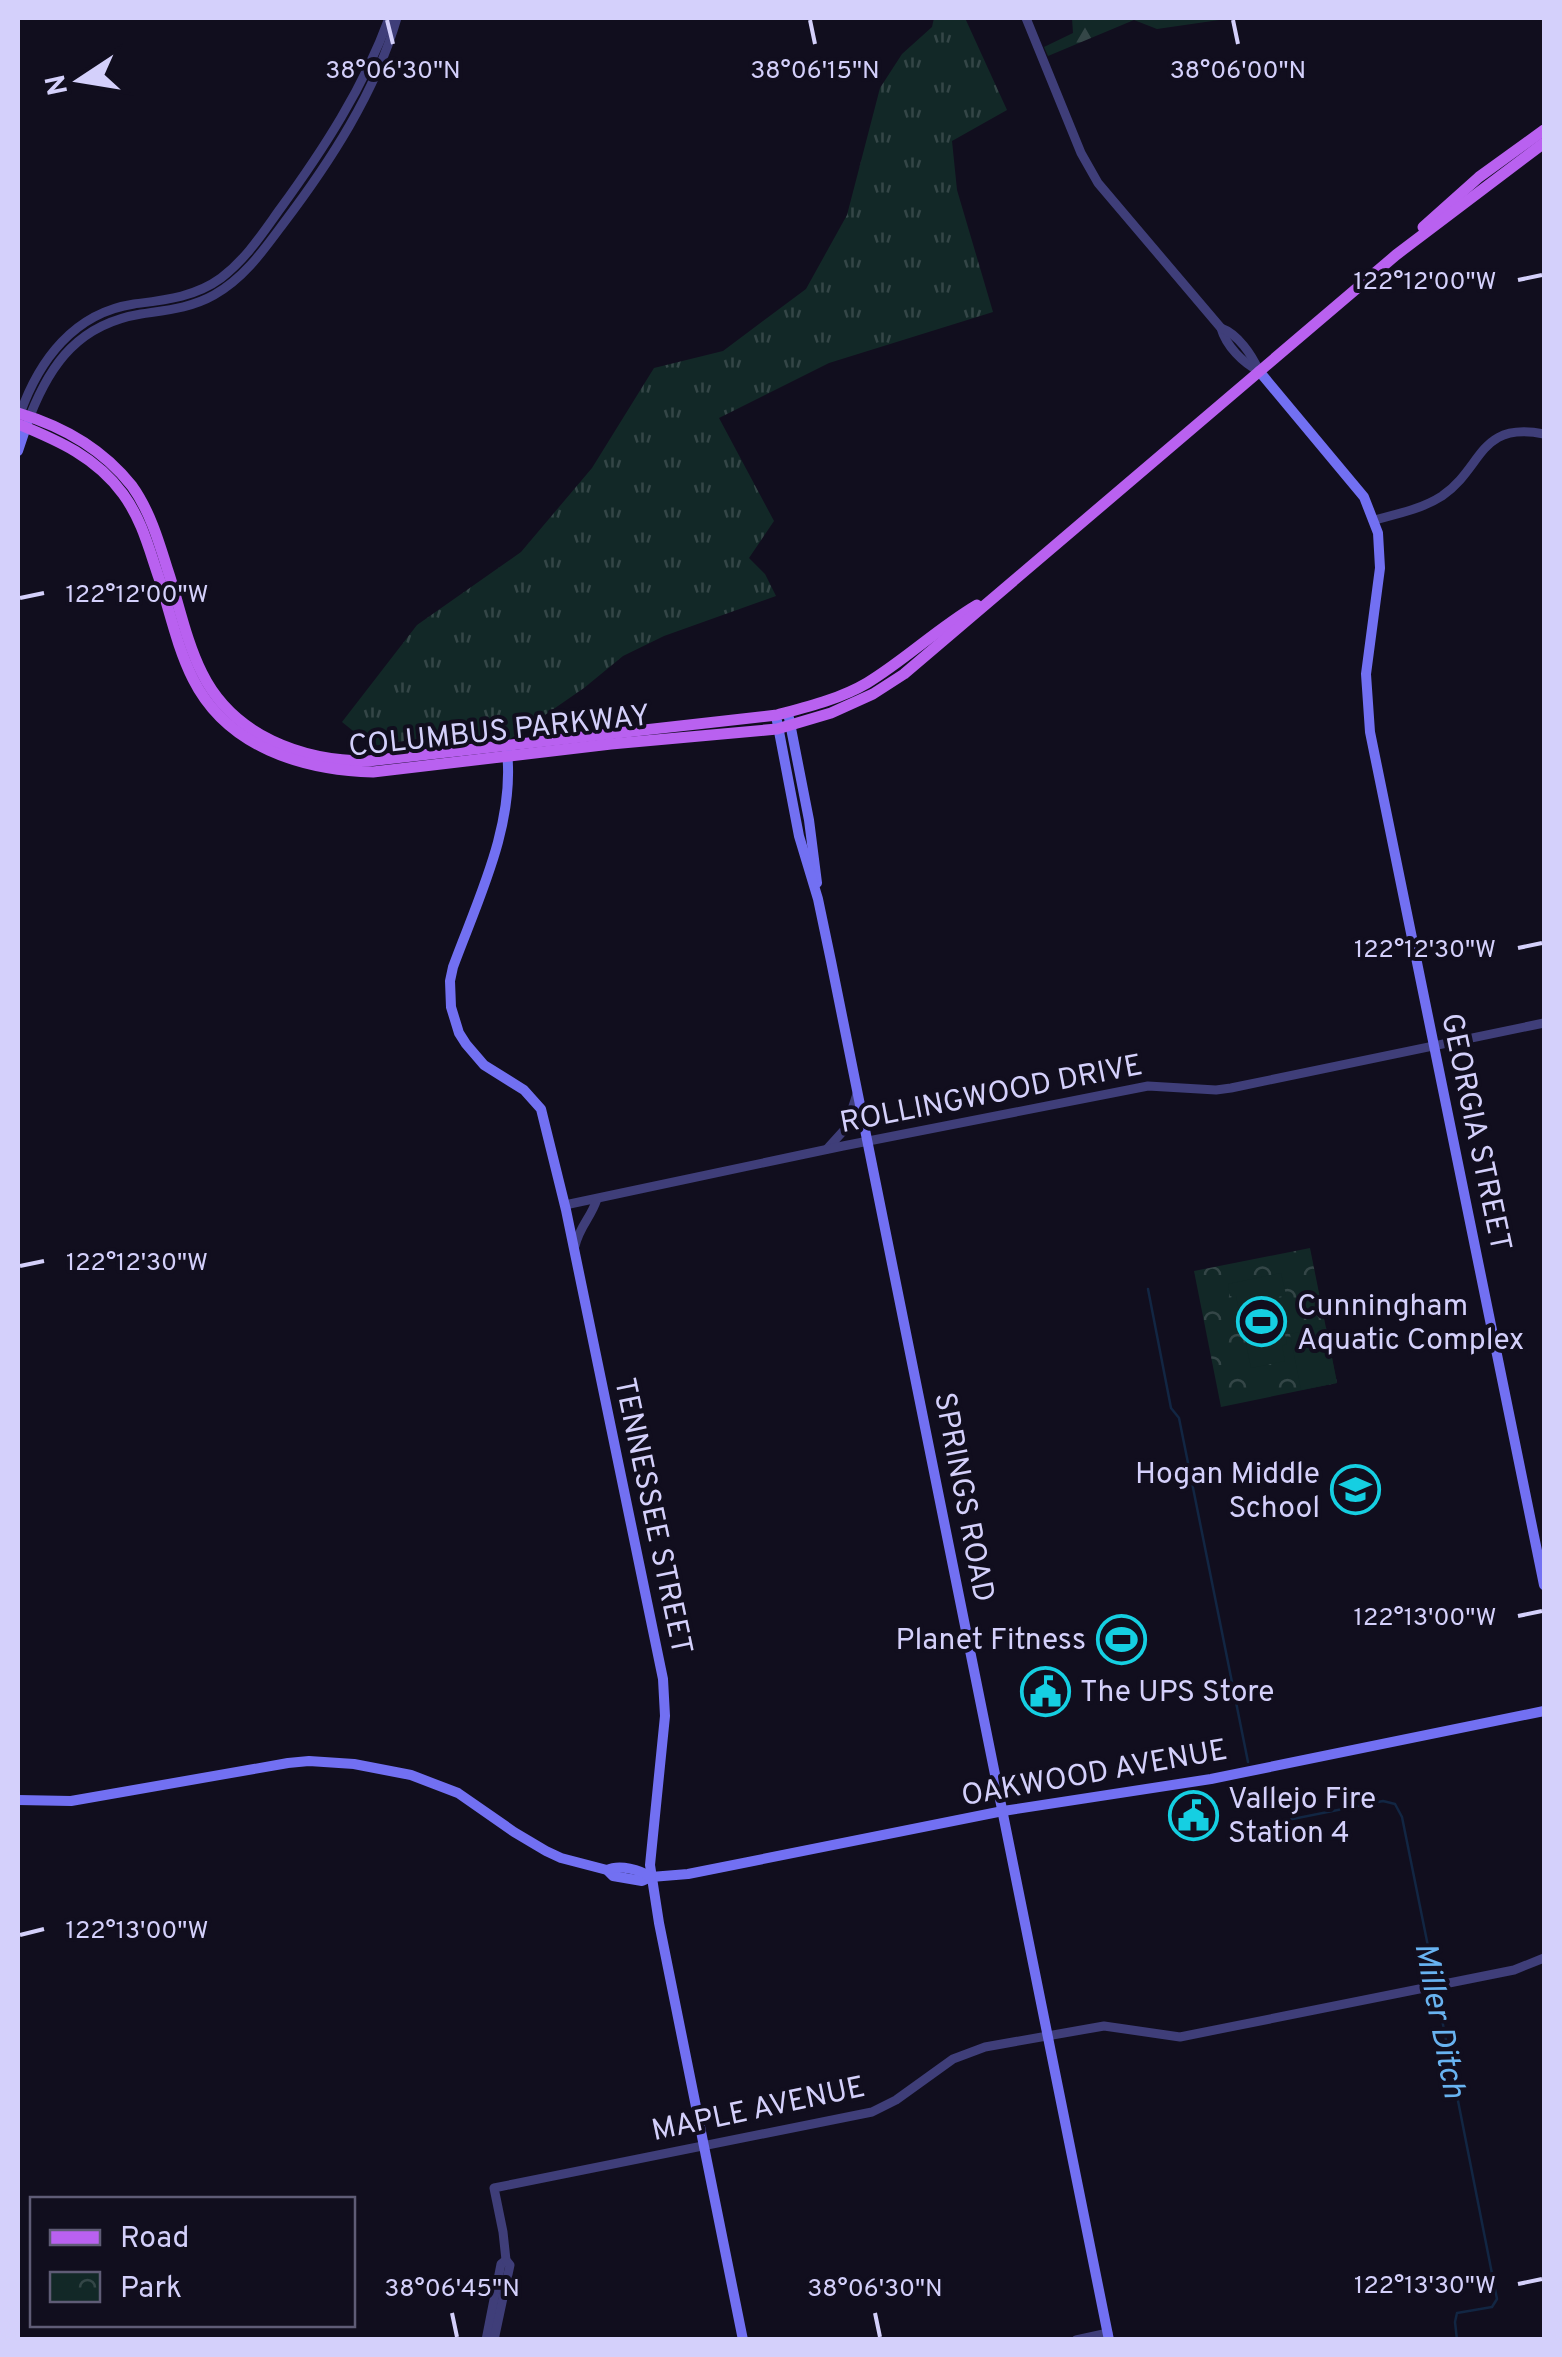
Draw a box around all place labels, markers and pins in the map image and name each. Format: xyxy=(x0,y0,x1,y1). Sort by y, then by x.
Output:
place label: Cunningham Aquatic Complex xyxy=(1297,1289,1524,1360)
sports icon: Cunningham Aquatic Complex xyxy=(1236,1296,1288,1348)
place label: Hogan Middle School xyxy=(1135,1457,1320,1528)
school or university icon: Hogan Middle School xyxy=(1329,1464,1381,1516)
sports icon: Planet Fitness xyxy=(1095,1613,1147,1665)
place label: Planet Fitness xyxy=(896,1623,1086,1660)
public building icon: The UPS Store xyxy=(1019,1665,1071,1717)
place label: The UPS Store xyxy=(1080,1675,1274,1712)
place label: Vallejo Fire Station 4 xyxy=(1228,1782,1376,1853)
public building icon: Vallejo Fire Station 4 xyxy=(1167,1789,1219,1841)

